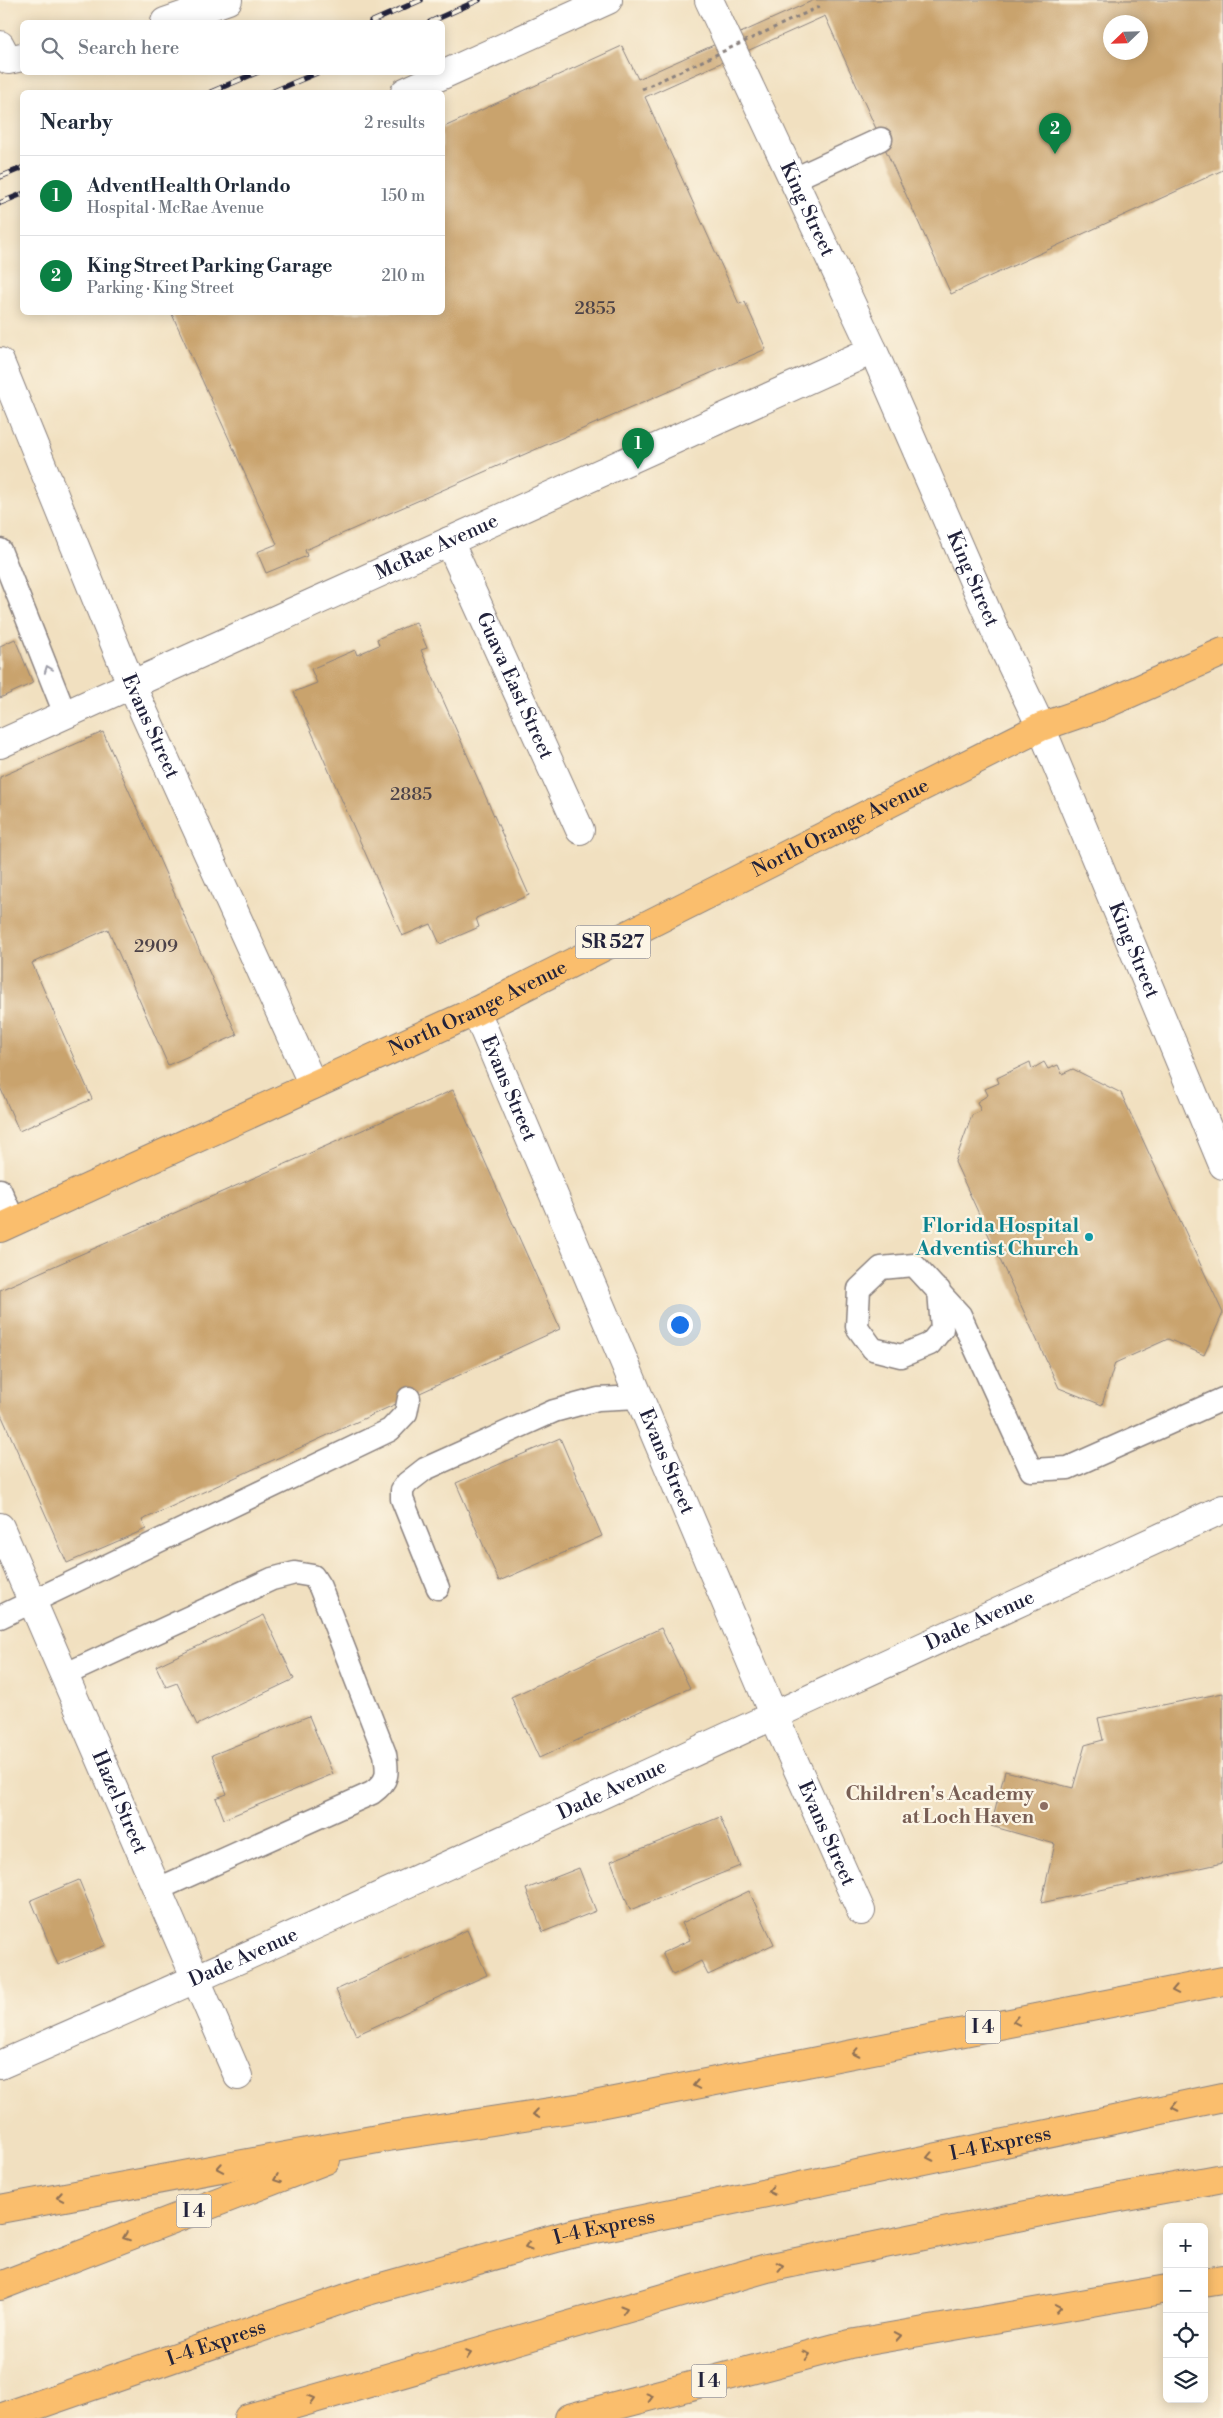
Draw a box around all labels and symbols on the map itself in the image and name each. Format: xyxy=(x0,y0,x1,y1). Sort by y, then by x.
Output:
north arrow xyxy=(1103,15,1148,60)
pin: 2 xyxy=(1039,113,1071,154)
street label: King Street xyxy=(774,158,840,261)
house number: 2855 xyxy=(574,297,616,320)
pin: 1 xyxy=(622,428,654,469)
street label: McRae Avenue xyxy=(371,508,502,586)
street label: King Street xyxy=(941,527,1004,631)
street label: Guava East Street xyxy=(470,608,559,763)
one-way arrow xyxy=(44,665,54,673)
street label: Evans Street xyxy=(116,670,185,783)
street label: North Orange Avenue xyxy=(748,773,933,883)
house number: 2885 xyxy=(390,783,432,806)
street label: King Street xyxy=(1103,898,1165,1002)
road number: SR 527 xyxy=(576,926,650,959)
house number: 2909 xyxy=(134,935,178,958)
street label: North Orange Avenue xyxy=(385,955,571,1062)
street label: Evans Street xyxy=(475,1032,542,1145)
place label: Florida Hospital Adventist Church xyxy=(915,1214,1080,1262)
marker: Florida Hospital Adventist Church xyxy=(1083,1231,1095,1243)
your location xyxy=(667,1312,693,1338)
street label: Evans Street xyxy=(633,1405,700,1518)
street label: Dade Avenue xyxy=(921,1585,1038,1656)
street label: Hazel Street xyxy=(86,1747,153,1858)
street label: Dade Avenue xyxy=(554,1754,670,1826)
street label: Evans Street xyxy=(792,1777,861,1890)
place label: Children's Academy at Loch Haven xyxy=(845,1782,1035,1830)
marker: Children's Academy at Loch Haven xyxy=(1038,1800,1050,1812)
street label: Dade Avenue xyxy=(185,1922,302,1993)
one-way arrow xyxy=(1171,1984,1180,1995)
road number: I 4 xyxy=(966,2010,1000,2044)
one-way arrow xyxy=(1011,2015,1020,2025)
one-way arrow xyxy=(852,2047,861,2058)
one-way arrow xyxy=(692,2080,701,2090)
one-way arrow xyxy=(1171,2101,1180,2112)
one-way arrow xyxy=(532,2109,541,2119)
street label: I-4 Express xyxy=(947,2121,1054,2167)
one-way arrow xyxy=(926,2152,935,2162)
one-way arrow xyxy=(215,2162,224,2172)
one-way arrow xyxy=(274,2173,282,2183)
one-way arrow xyxy=(767,2185,776,2196)
one-way arrow xyxy=(56,2191,64,2202)
road number: I 4 xyxy=(176,2194,212,2228)
street label: I-4 Express xyxy=(551,2204,657,2251)
one-way arrow xyxy=(122,2231,131,2242)
one-way arrow xyxy=(523,2240,532,2251)
one-way arrow xyxy=(776,2261,785,2271)
one-way arrow xyxy=(1054,2303,1062,2313)
one-way arrow xyxy=(619,2304,628,2315)
street label: I-4 Express xyxy=(164,2314,269,2372)
one-way arrow xyxy=(894,2331,902,2341)
one-way arrow xyxy=(463,2349,471,2359)
one-way arrow xyxy=(802,2351,810,2361)
road number: I 4 xyxy=(692,2364,726,2398)
one-way arrow xyxy=(645,2392,653,2402)
one-way arrow xyxy=(307,2395,315,2405)

